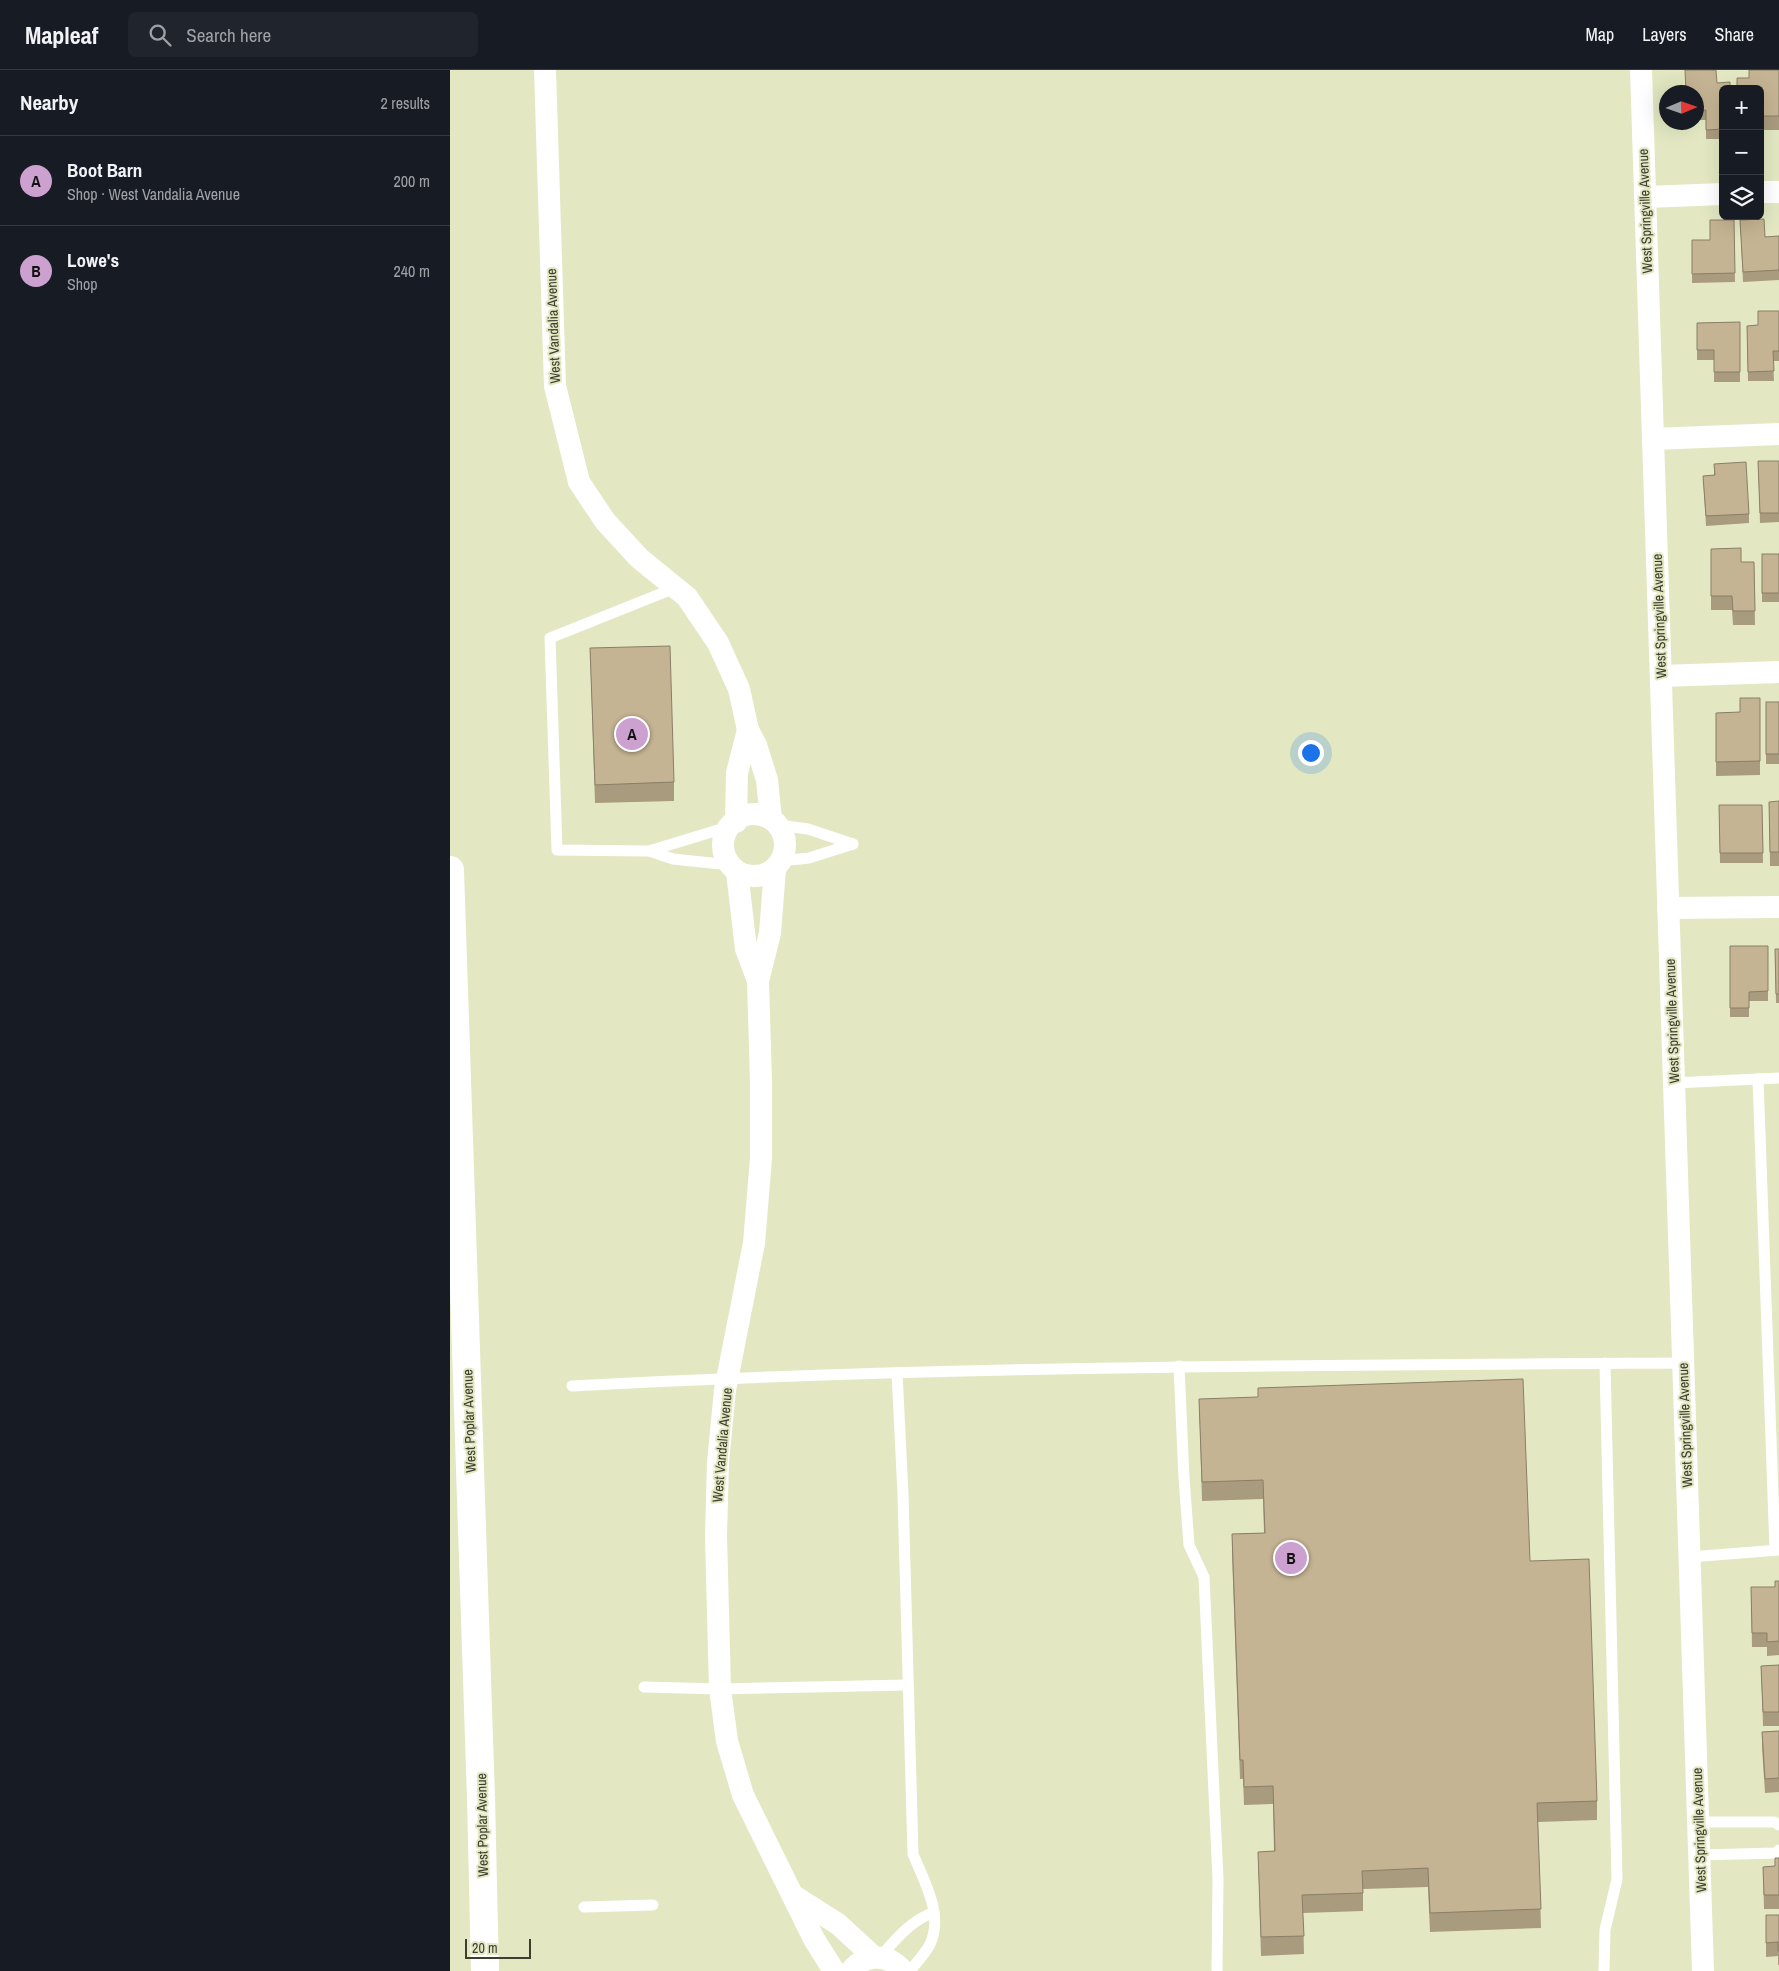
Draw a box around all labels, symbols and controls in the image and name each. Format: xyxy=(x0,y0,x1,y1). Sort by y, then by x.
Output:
search box xyxy=(128,12,478,57)
text: Mapleaf xyxy=(25,19,98,51)
icon: search xyxy=(146,21,174,49)
text: Search here xyxy=(186,22,271,48)
text: Map xyxy=(1586,22,1614,47)
text: Layers xyxy=(1642,22,1687,47)
text: Share xyxy=(1715,22,1754,47)
north arrow xyxy=(1659,85,1704,130)
map controls xyxy=(1719,85,1764,220)
button: + xyxy=(1719,85,1764,130)
text: Nearby xyxy=(20,88,78,117)
text: 2 results xyxy=(380,92,430,114)
button: − xyxy=(1719,130,1764,175)
street label: West Springville Avenue xyxy=(1634,148,1656,274)
text: Boot Barn xyxy=(67,157,142,183)
text: A xyxy=(31,170,41,192)
text: 200 m xyxy=(394,170,430,192)
button: layers xyxy=(1719,175,1764,220)
text: Shop · West Vandalia Avenue xyxy=(67,183,240,205)
text: Lowe's xyxy=(67,247,119,273)
text: B xyxy=(31,260,41,282)
text: 240 m xyxy=(394,260,430,282)
street label: West Vandalia Avenue xyxy=(542,268,564,384)
text: Shop xyxy=(67,273,98,295)
street label: West Springville Avenue xyxy=(1648,553,1670,679)
pin: A xyxy=(616,715,648,753)
your location xyxy=(1298,740,1324,766)
street label: West Springville Avenue xyxy=(1661,958,1683,1084)
street label: West Springville Avenue xyxy=(1674,1362,1696,1488)
street label: West Poplar Avenue xyxy=(458,1369,480,1473)
street label: West Vandalia Avenue xyxy=(708,1387,736,1503)
pin: B xyxy=(1275,1539,1307,1577)
street label: West Springville Avenue xyxy=(1688,1767,1710,1893)
street label: West Poplar Avenue xyxy=(472,1773,492,1877)
scale bar xyxy=(465,1936,531,1959)
text: 20 m xyxy=(472,1939,498,1957)

